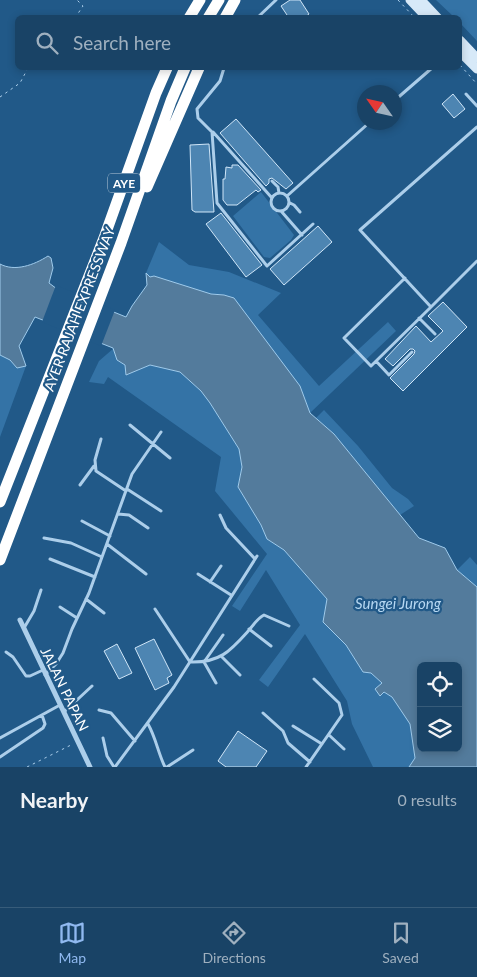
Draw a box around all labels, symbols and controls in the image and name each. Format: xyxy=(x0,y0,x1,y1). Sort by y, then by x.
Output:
search box xyxy=(15,15,462,70)
icon: search xyxy=(33,29,61,57)
text: Search here xyxy=(73,31,171,54)
north arrow xyxy=(357,85,402,130)
road number: AYE xyxy=(108,174,140,192)
street label: AYER RAJAH EXPRESSWAY xyxy=(40,224,118,393)
water label: Sungei Jurong xyxy=(355,594,442,612)
street label: JALAN PAPAN xyxy=(37,644,93,734)
map controls xyxy=(417,662,462,752)
button: locate xyxy=(417,662,462,707)
button: layers xyxy=(417,707,462,752)
text: Nearby xyxy=(20,787,88,812)
text: 0 results xyxy=(397,790,457,809)
tab: Map xyxy=(58,919,86,966)
tab: Directions xyxy=(203,919,266,966)
tab: Saved xyxy=(382,919,419,966)

